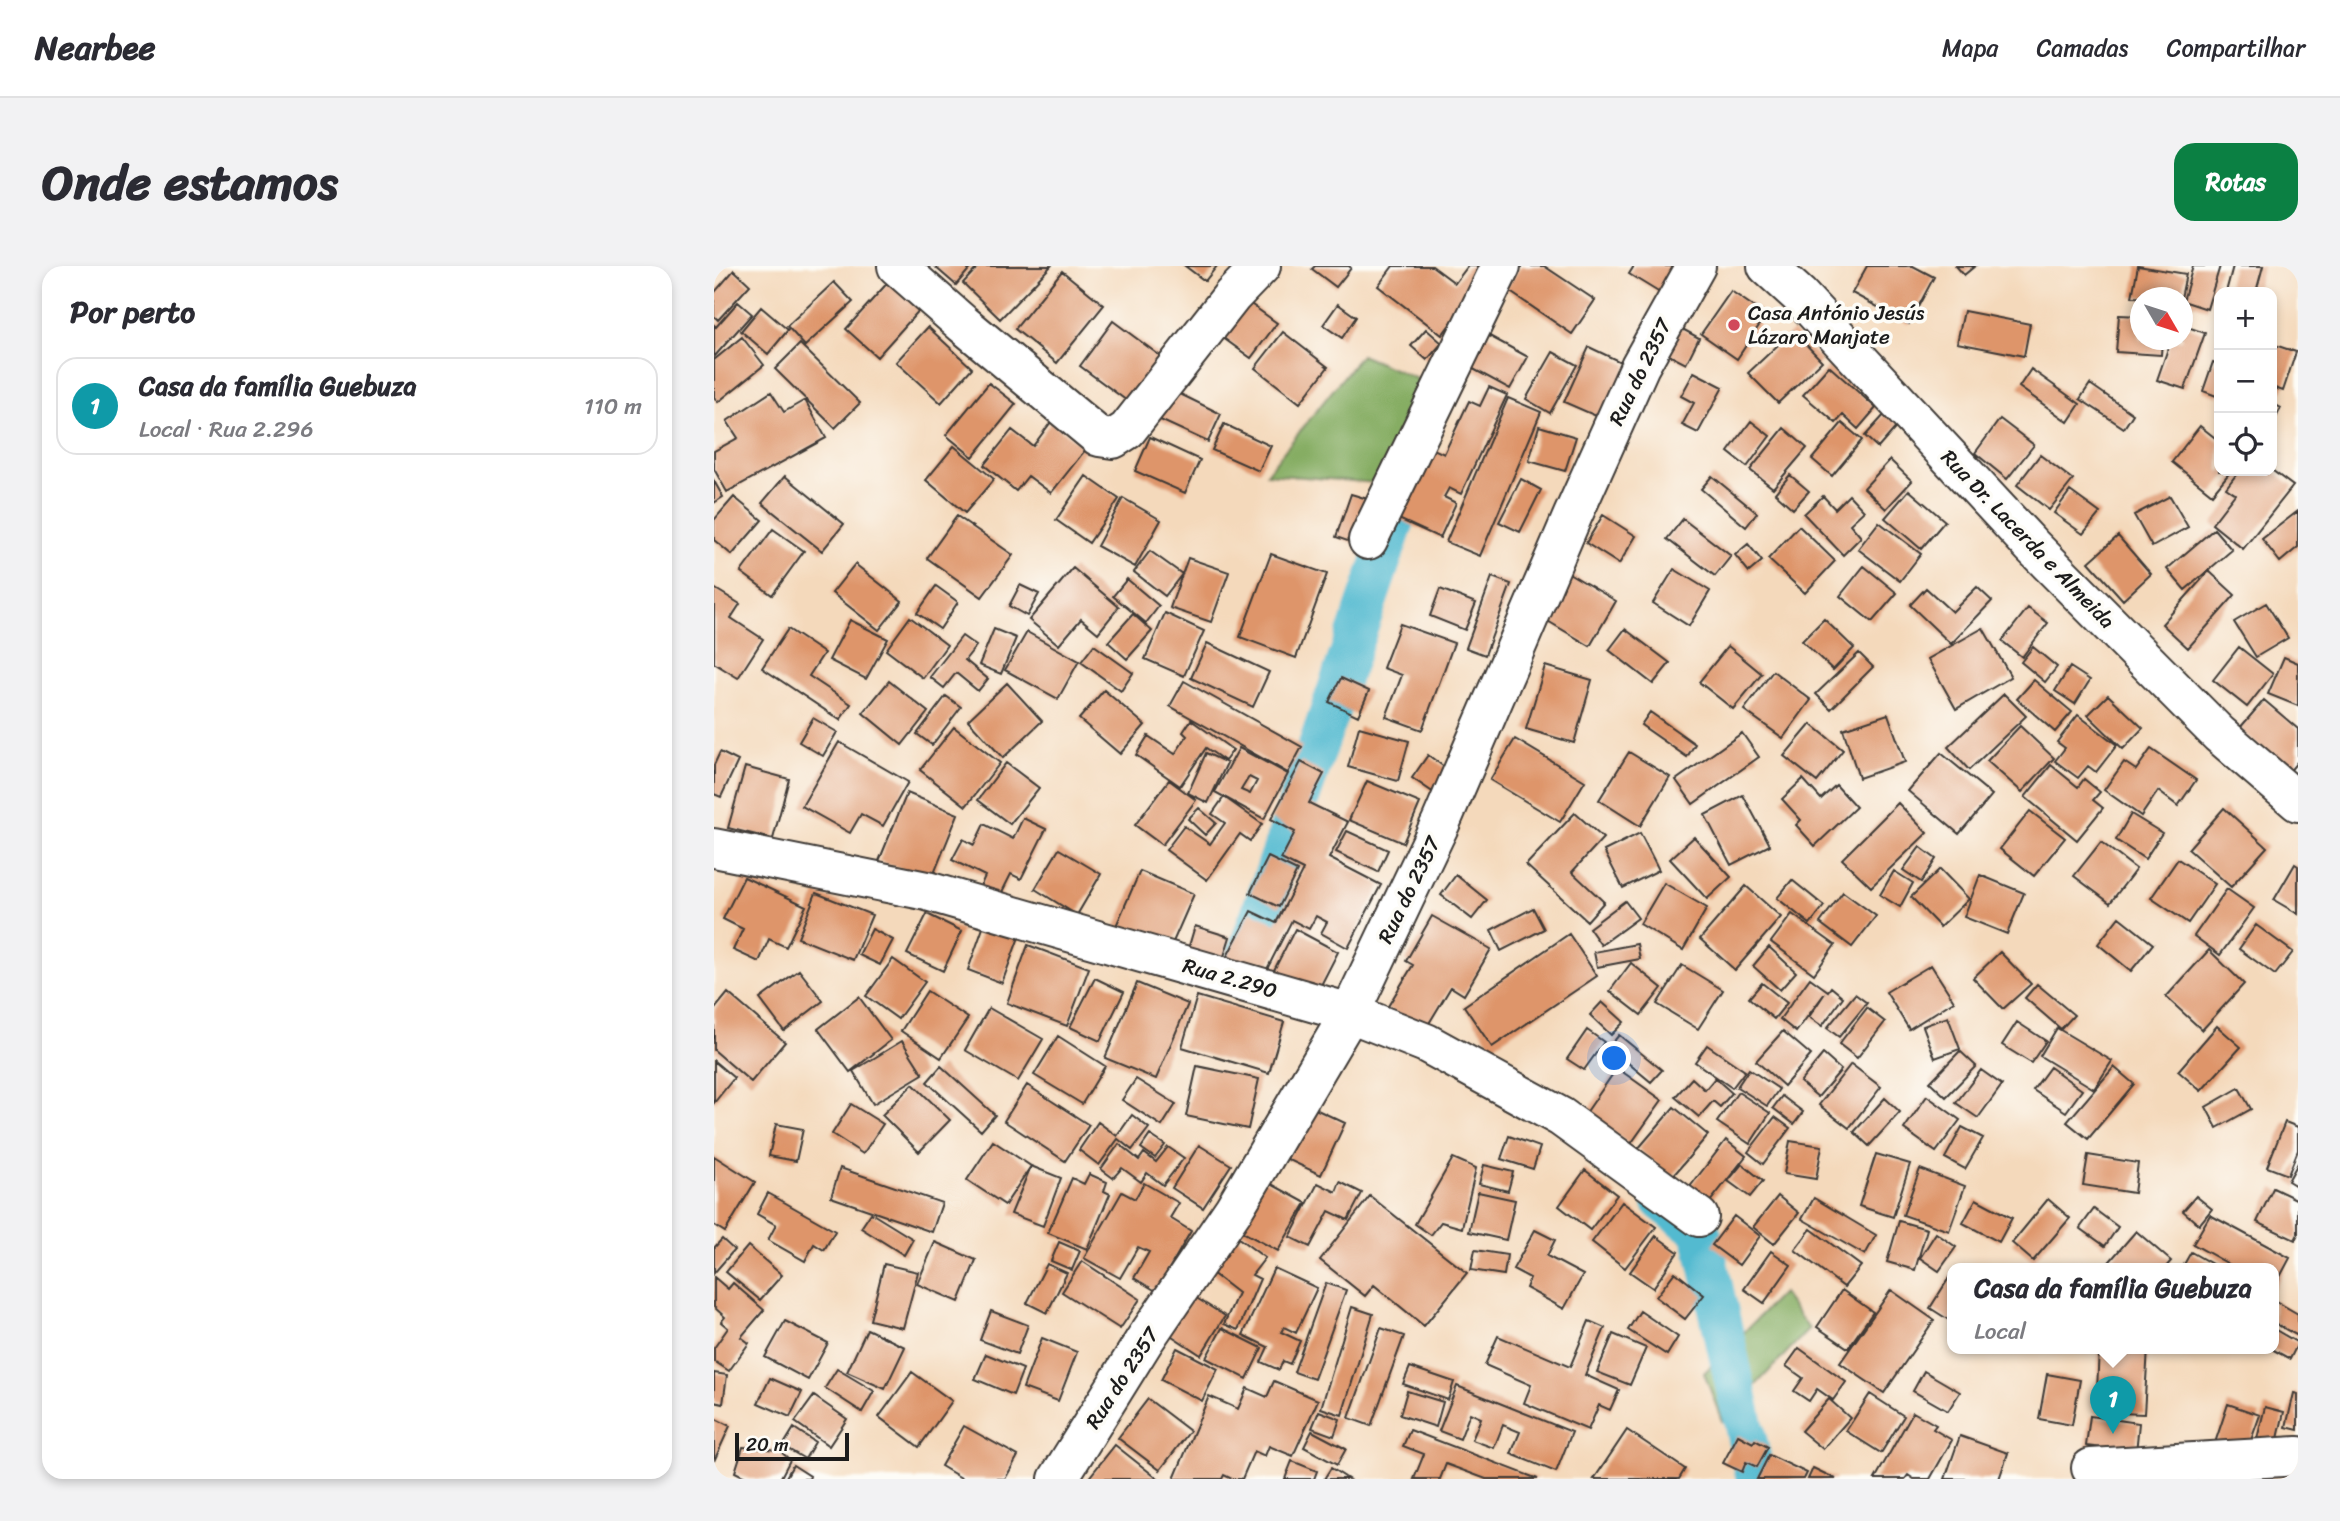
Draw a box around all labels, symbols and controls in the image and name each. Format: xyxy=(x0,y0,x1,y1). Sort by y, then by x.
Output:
text: Nearbee xyxy=(35,19,155,77)
text: Mapa xyxy=(1942,27,1998,69)
text: Camadas xyxy=(2036,27,2128,69)
text: Compartilhar xyxy=(2166,27,2305,69)
text: Onde estamos xyxy=(42,139,338,226)
button: Rotas xyxy=(2174,143,2298,221)
text: Por perto xyxy=(70,285,195,339)
north arrow xyxy=(2130,287,2193,350)
map controls xyxy=(2214,287,2277,476)
button: + xyxy=(2214,287,2277,350)
place label: Casa António Jesús Lázaro Manjate xyxy=(1748,294,1925,356)
street label: Rua do 2357 xyxy=(1598,310,1683,432)
marker: Casa António Jesús Lázaro Manjate xyxy=(1726,317,1742,333)
button: − xyxy=(2214,350,2277,413)
text: Casa da família Guebuza xyxy=(139,363,417,409)
text: 1 xyxy=(90,386,100,427)
text: 110 m xyxy=(584,386,642,427)
text: Local · Rua 2.296 xyxy=(139,409,314,450)
button: locate xyxy=(2214,413,2277,476)
street label: Rua Dr. Lacerda e Almeida xyxy=(1931,440,2125,638)
street label: Rua do 2357 xyxy=(1367,828,1452,950)
street label: Rua 2.290 xyxy=(1178,946,1282,1010)
your location xyxy=(1597,1041,1631,1075)
popup xyxy=(1947,1263,2279,1354)
text: Casa da família Guebuza xyxy=(1974,1265,2252,1311)
text: Local xyxy=(1974,1311,2026,1352)
street label: Rua do 2357 xyxy=(1075,1318,1170,1437)
pin: 1 xyxy=(2090,1376,2136,1434)
text: 20 m xyxy=(746,1428,789,1461)
scale bar xyxy=(735,1430,849,1462)

